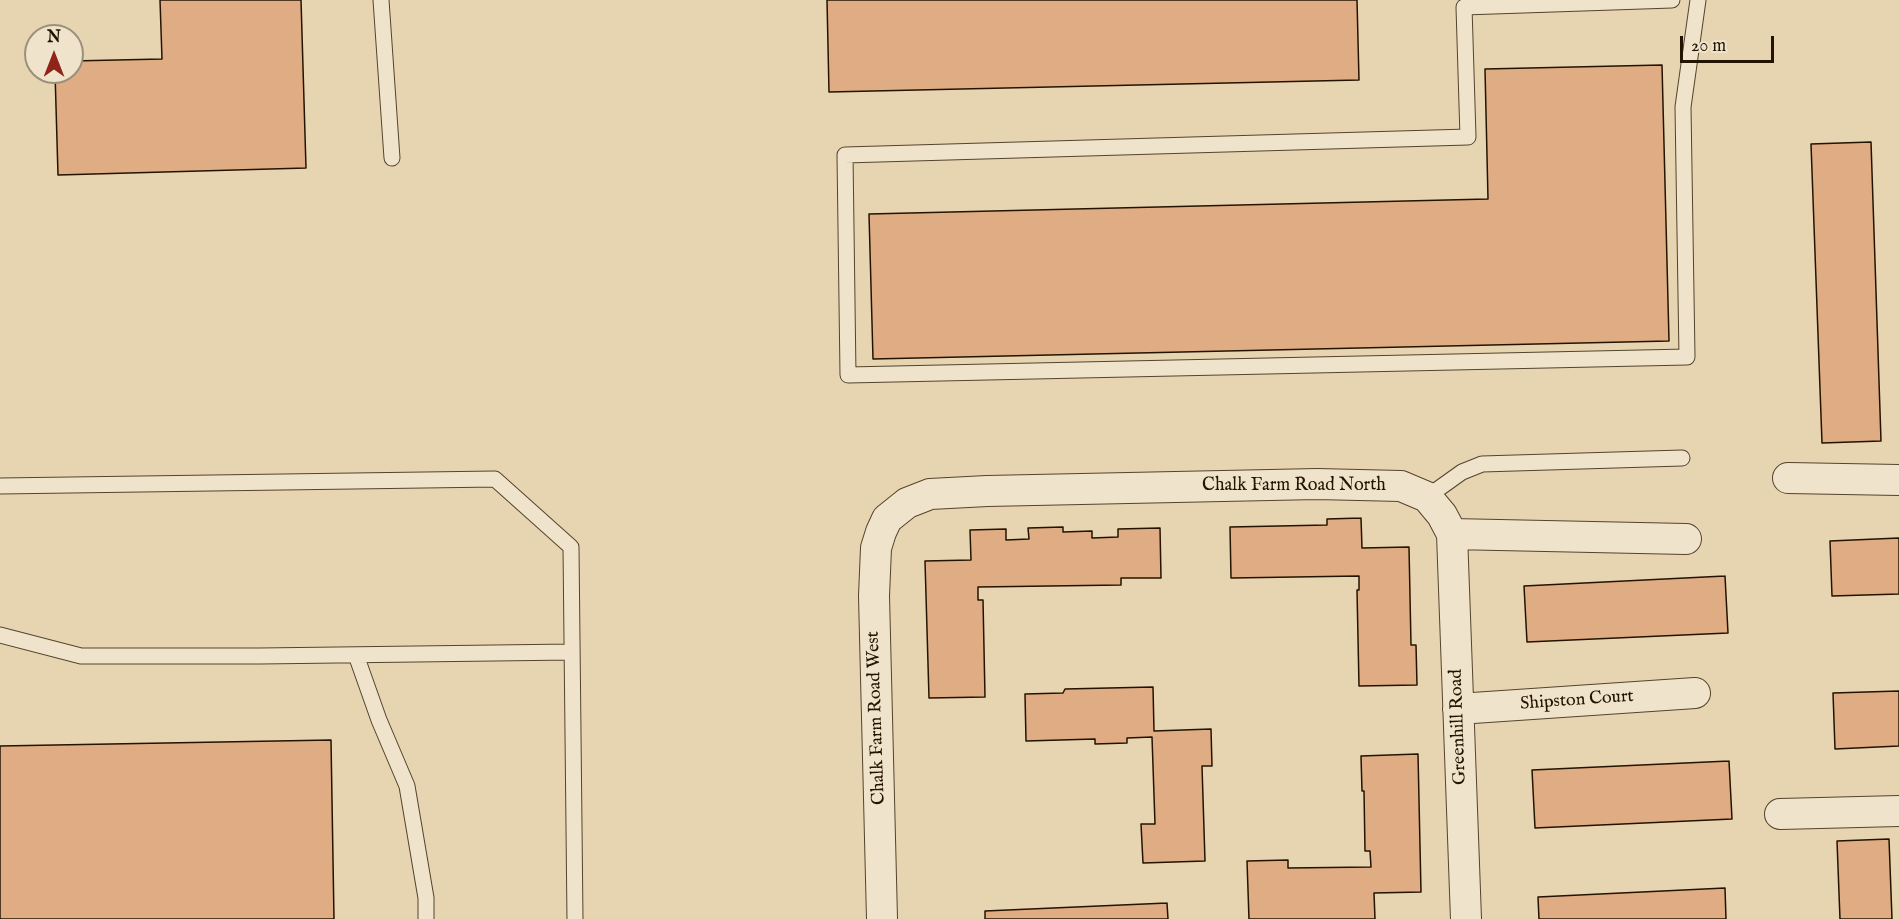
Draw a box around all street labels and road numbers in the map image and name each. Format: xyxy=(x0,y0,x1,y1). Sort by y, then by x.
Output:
street label: Chalk Farm Road North xyxy=(1202,475,1386,497)
street label: Chalk Farm Road West xyxy=(863,631,891,805)
street label: Greenhill Road xyxy=(1446,669,1472,785)
street label: Shipston Court xyxy=(1520,686,1634,716)

